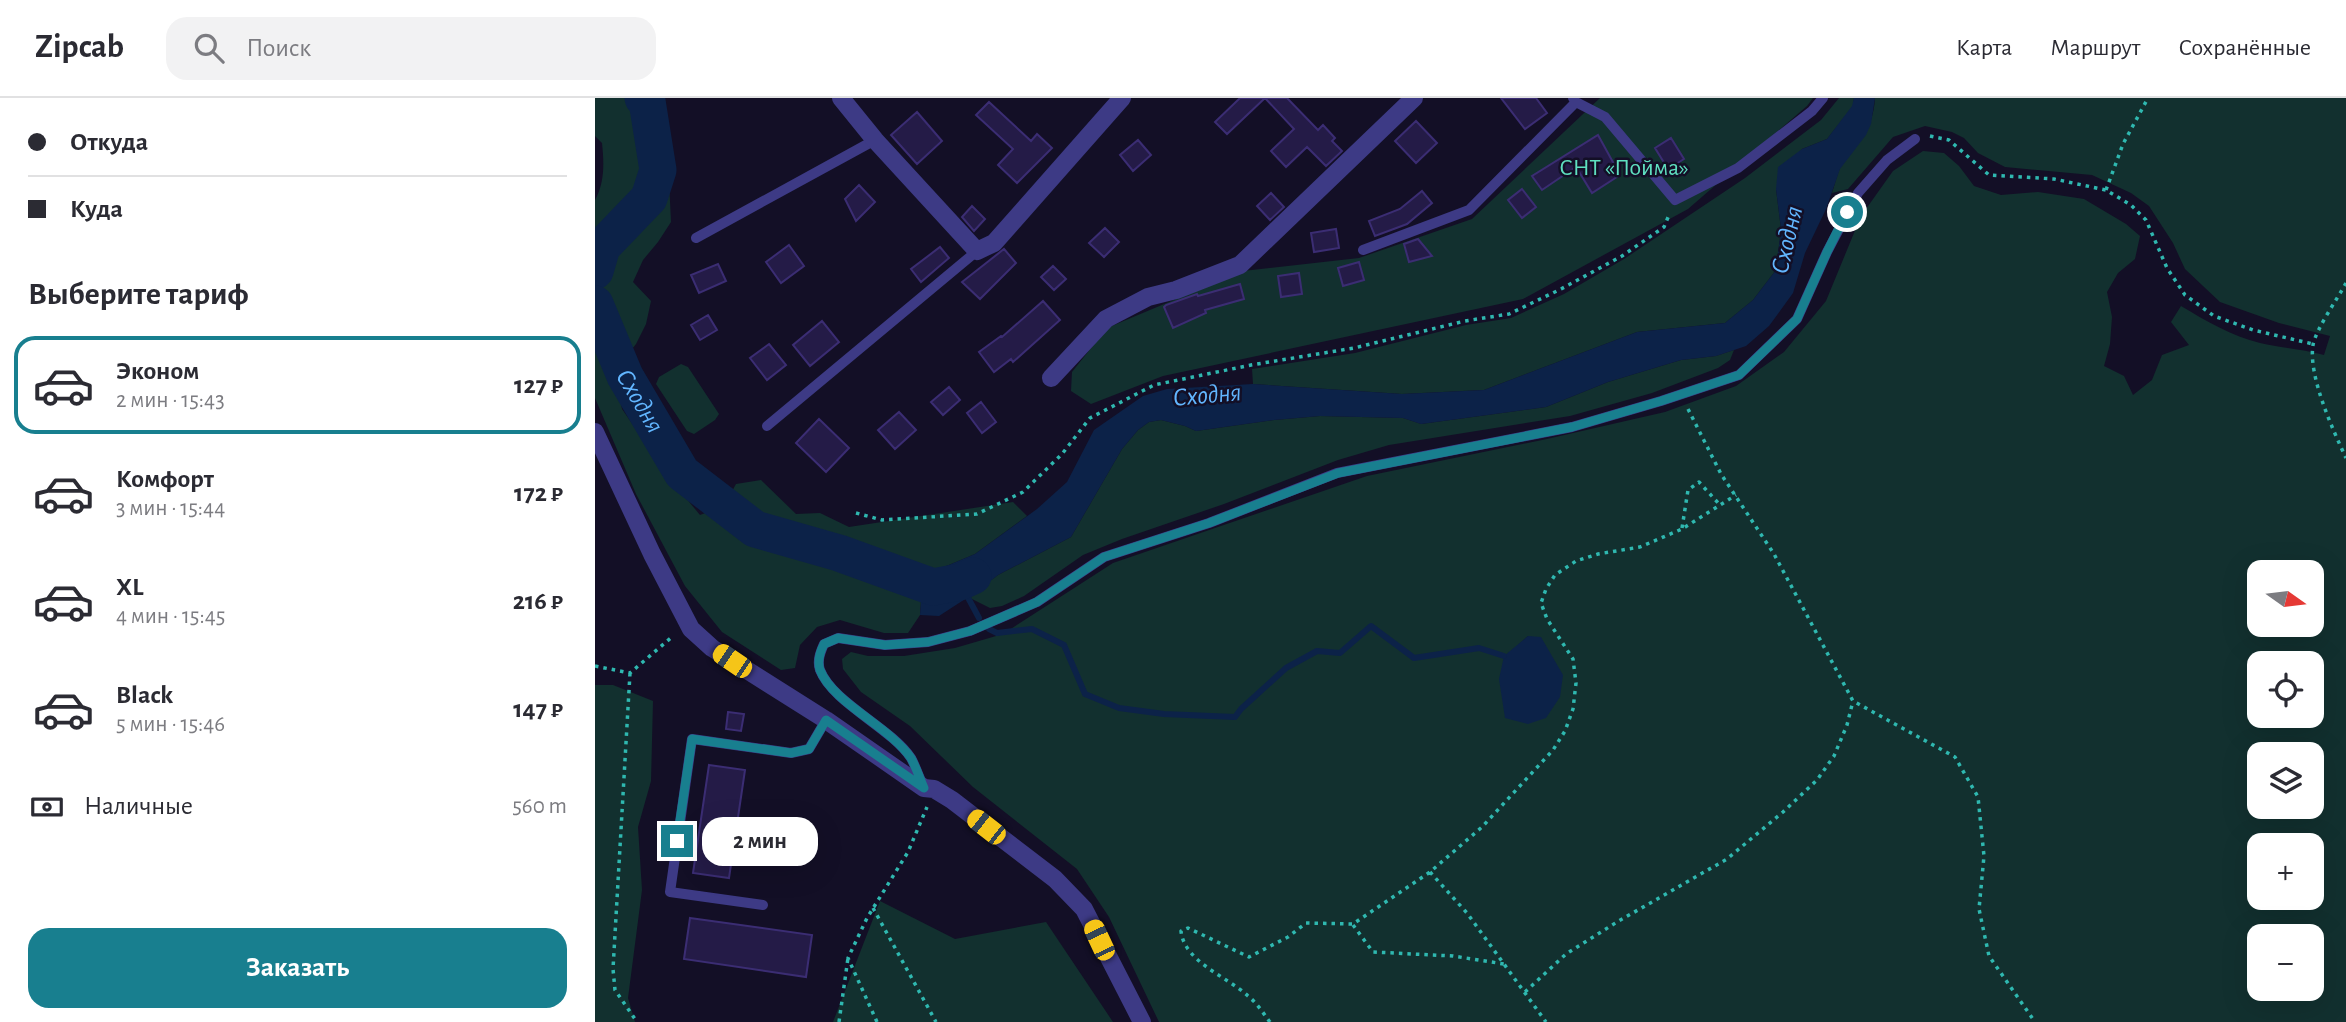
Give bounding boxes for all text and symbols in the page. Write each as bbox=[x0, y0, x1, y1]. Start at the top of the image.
search box bbox=[166, 17, 656, 80]
icon: search bbox=[190, 29, 228, 67]
text: Zipcab bbox=[35, 31, 124, 64]
text: Поиск bbox=[246, 35, 311, 61]
text: Карта bbox=[1956, 36, 2012, 60]
text: Маршрут bbox=[2050, 36, 2140, 60]
text: Сохранённые bbox=[2178, 36, 2311, 60]
text: Откуда bbox=[70, 129, 148, 155]
park label: СНТ «Пойма» bbox=[1559, 156, 1689, 180]
text: Куда bbox=[70, 196, 123, 222]
route start bbox=[1831, 196, 1863, 228]
water label: Сходня bbox=[1767, 204, 1807, 276]
text: Выберите тариф bbox=[28, 278, 249, 310]
icon: car bbox=[32, 354, 95, 417]
text: Эконом bbox=[116, 358, 199, 384]
water label: Сходня bbox=[611, 365, 668, 437]
text: 127 ₽ bbox=[514, 372, 563, 398]
water label: Сходня bbox=[1172, 379, 1242, 411]
text: 2 мин · 15:43 bbox=[116, 389, 225, 412]
icon: car bbox=[32, 462, 95, 525]
text: Комфорт bbox=[116, 466, 214, 492]
text: 172 ₽ bbox=[514, 480, 563, 506]
text: 3 мин · 15:44 bbox=[116, 497, 225, 520]
north arrow bbox=[2247, 560, 2324, 637]
map controls bbox=[2247, 560, 2324, 1001]
icon: car bbox=[32, 570, 95, 633]
text: XL bbox=[116, 574, 143, 600]
text: 216 ₽ bbox=[513, 588, 563, 614]
text: 4 мин · 15:45 bbox=[116, 605, 225, 628]
car bbox=[709, 641, 756, 681]
button: locate bbox=[2247, 651, 2324, 728]
icon: car bbox=[32, 678, 95, 741]
text: Black bbox=[116, 682, 173, 708]
text: 147 ₽ bbox=[513, 696, 563, 722]
text: 5 мин · 15:46 bbox=[116, 713, 225, 736]
button: layers bbox=[2247, 742, 2324, 819]
icon: cash bbox=[28, 788, 66, 826]
text: Наличные bbox=[84, 793, 193, 819]
text: 560 m bbox=[512, 795, 567, 818]
car bbox=[963, 806, 1010, 848]
callout: 2 мин bbox=[701, 816, 817, 866]
route end bbox=[661, 825, 693, 857]
text: 2 мин bbox=[733, 830, 787, 853]
button: + bbox=[2247, 833, 2324, 910]
car bbox=[1081, 917, 1118, 963]
button: − bbox=[2247, 924, 2324, 1001]
button: Заказать bbox=[28, 928, 567, 1008]

